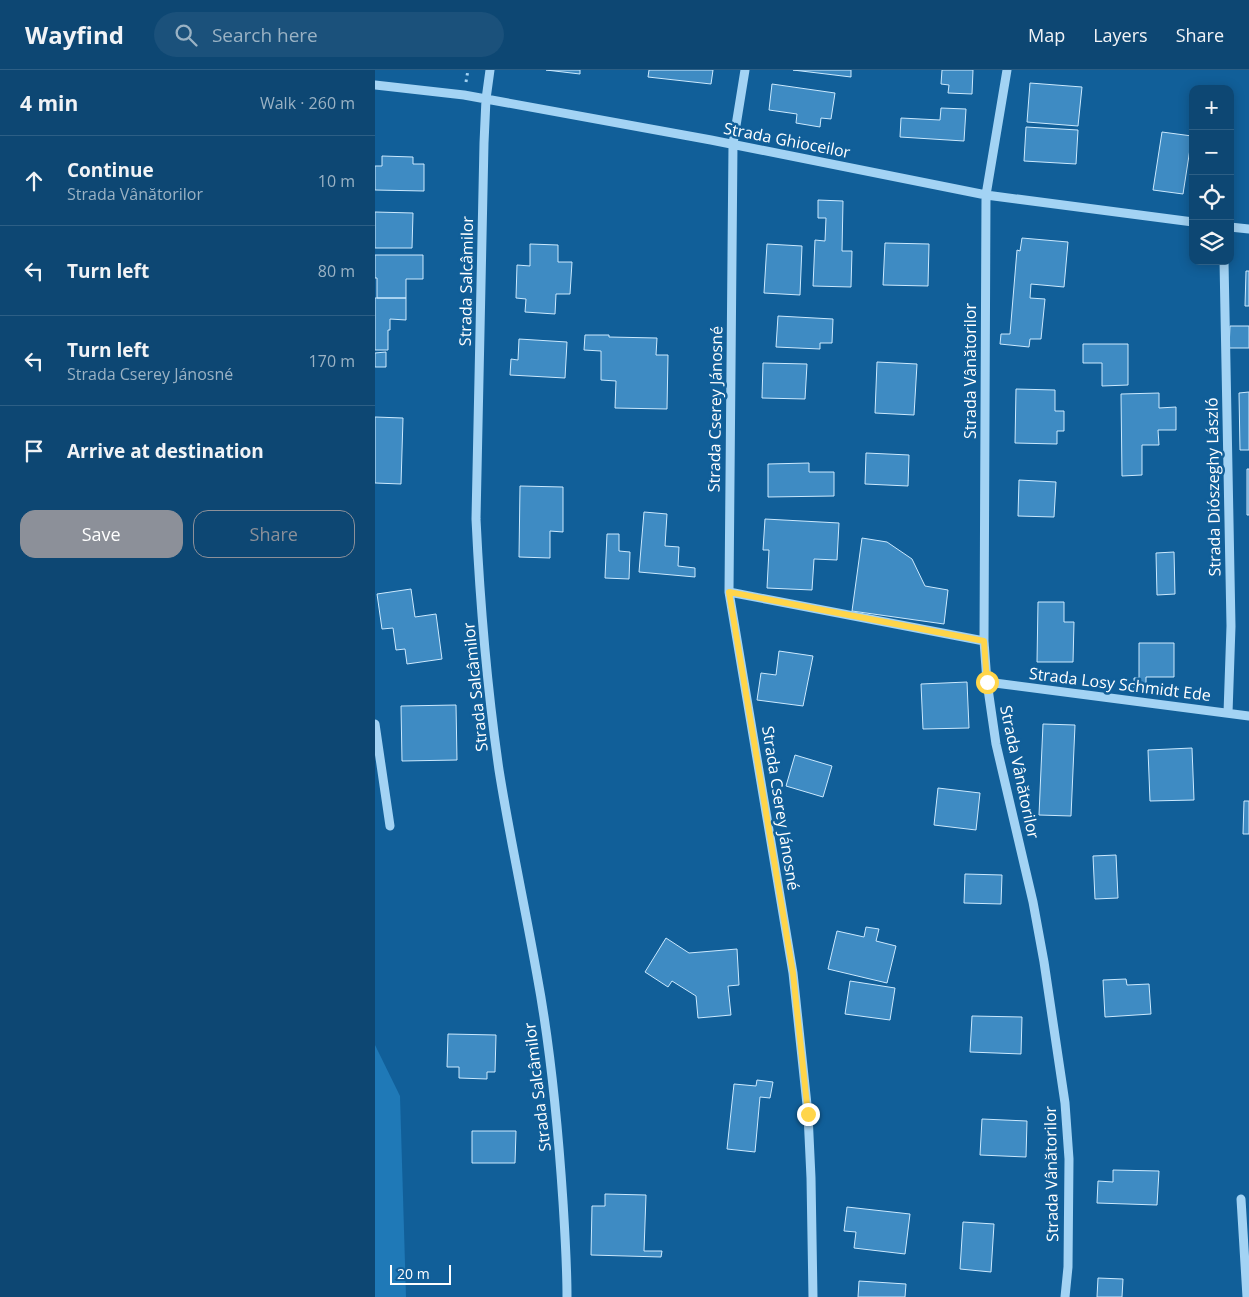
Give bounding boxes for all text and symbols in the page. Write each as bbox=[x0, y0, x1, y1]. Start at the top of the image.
search box bbox=[154, 12, 504, 57]
text: Wayfind bbox=[25, 18, 124, 51]
icon: search bbox=[172, 21, 200, 49]
text: Search here bbox=[212, 22, 318, 48]
text: Map bbox=[1028, 23, 1065, 47]
text: Layers bbox=[1093, 23, 1148, 47]
text: Share bbox=[1176, 23, 1224, 47]
map controls bbox=[1189, 85, 1234, 265]
button: + bbox=[1189, 85, 1234, 130]
text: 4 min bbox=[20, 89, 78, 117]
text: Walk · 260 m bbox=[260, 92, 355, 114]
street label: Strada Ghioceilor bbox=[722, 117, 853, 163]
button: − bbox=[1189, 130, 1234, 175]
text: Continue bbox=[67, 157, 154, 183]
icon: ahead bbox=[20, 167, 48, 195]
text: 10 m bbox=[318, 170, 355, 192]
button: locate bbox=[1189, 175, 1234, 220]
text: Strada Vânătorilor bbox=[67, 183, 203, 205]
street label: Strada Salcâmilor bbox=[454, 215, 478, 346]
button: layers bbox=[1189, 220, 1234, 265]
icon: left bbox=[20, 257, 48, 285]
text: Turn left bbox=[67, 258, 149, 284]
text: 80 m bbox=[318, 260, 355, 282]
street label: Strada Vânătorilor bbox=[959, 303, 981, 439]
street label: Strada Cserey Jánosné bbox=[703, 326, 727, 492]
text: Turn left bbox=[67, 337, 149, 363]
icon: left bbox=[20, 347, 48, 375]
text: 170 m bbox=[309, 350, 355, 372]
text: Strada Cserey Jánosné bbox=[67, 363, 233, 385]
street label: Strada Diószeghy László bbox=[1200, 397, 1226, 577]
icon: arrive bbox=[20, 437, 48, 465]
text: Arrive at destination bbox=[67, 438, 264, 464]
button: Save bbox=[20, 510, 183, 558]
button: Share bbox=[193, 510, 355, 558]
street label: Strada Salcâmilor bbox=[457, 621, 493, 753]
street label: Strada Losy Schmidt Ede bbox=[1028, 662, 1212, 706]
route start bbox=[976, 671, 999, 694]
street label: Strada Vânătorilor bbox=[995, 703, 1045, 841]
street label: Strada Cserey Jánosné bbox=[757, 724, 805, 892]
street label: Strada Salcâmilor bbox=[518, 1021, 556, 1153]
route end bbox=[797, 1103, 820, 1126]
street label: Strada Vânătorilor bbox=[1039, 1105, 1063, 1242]
scale bar bbox=[390, 1262, 451, 1285]
text: 20 m bbox=[397, 1264, 430, 1283]

